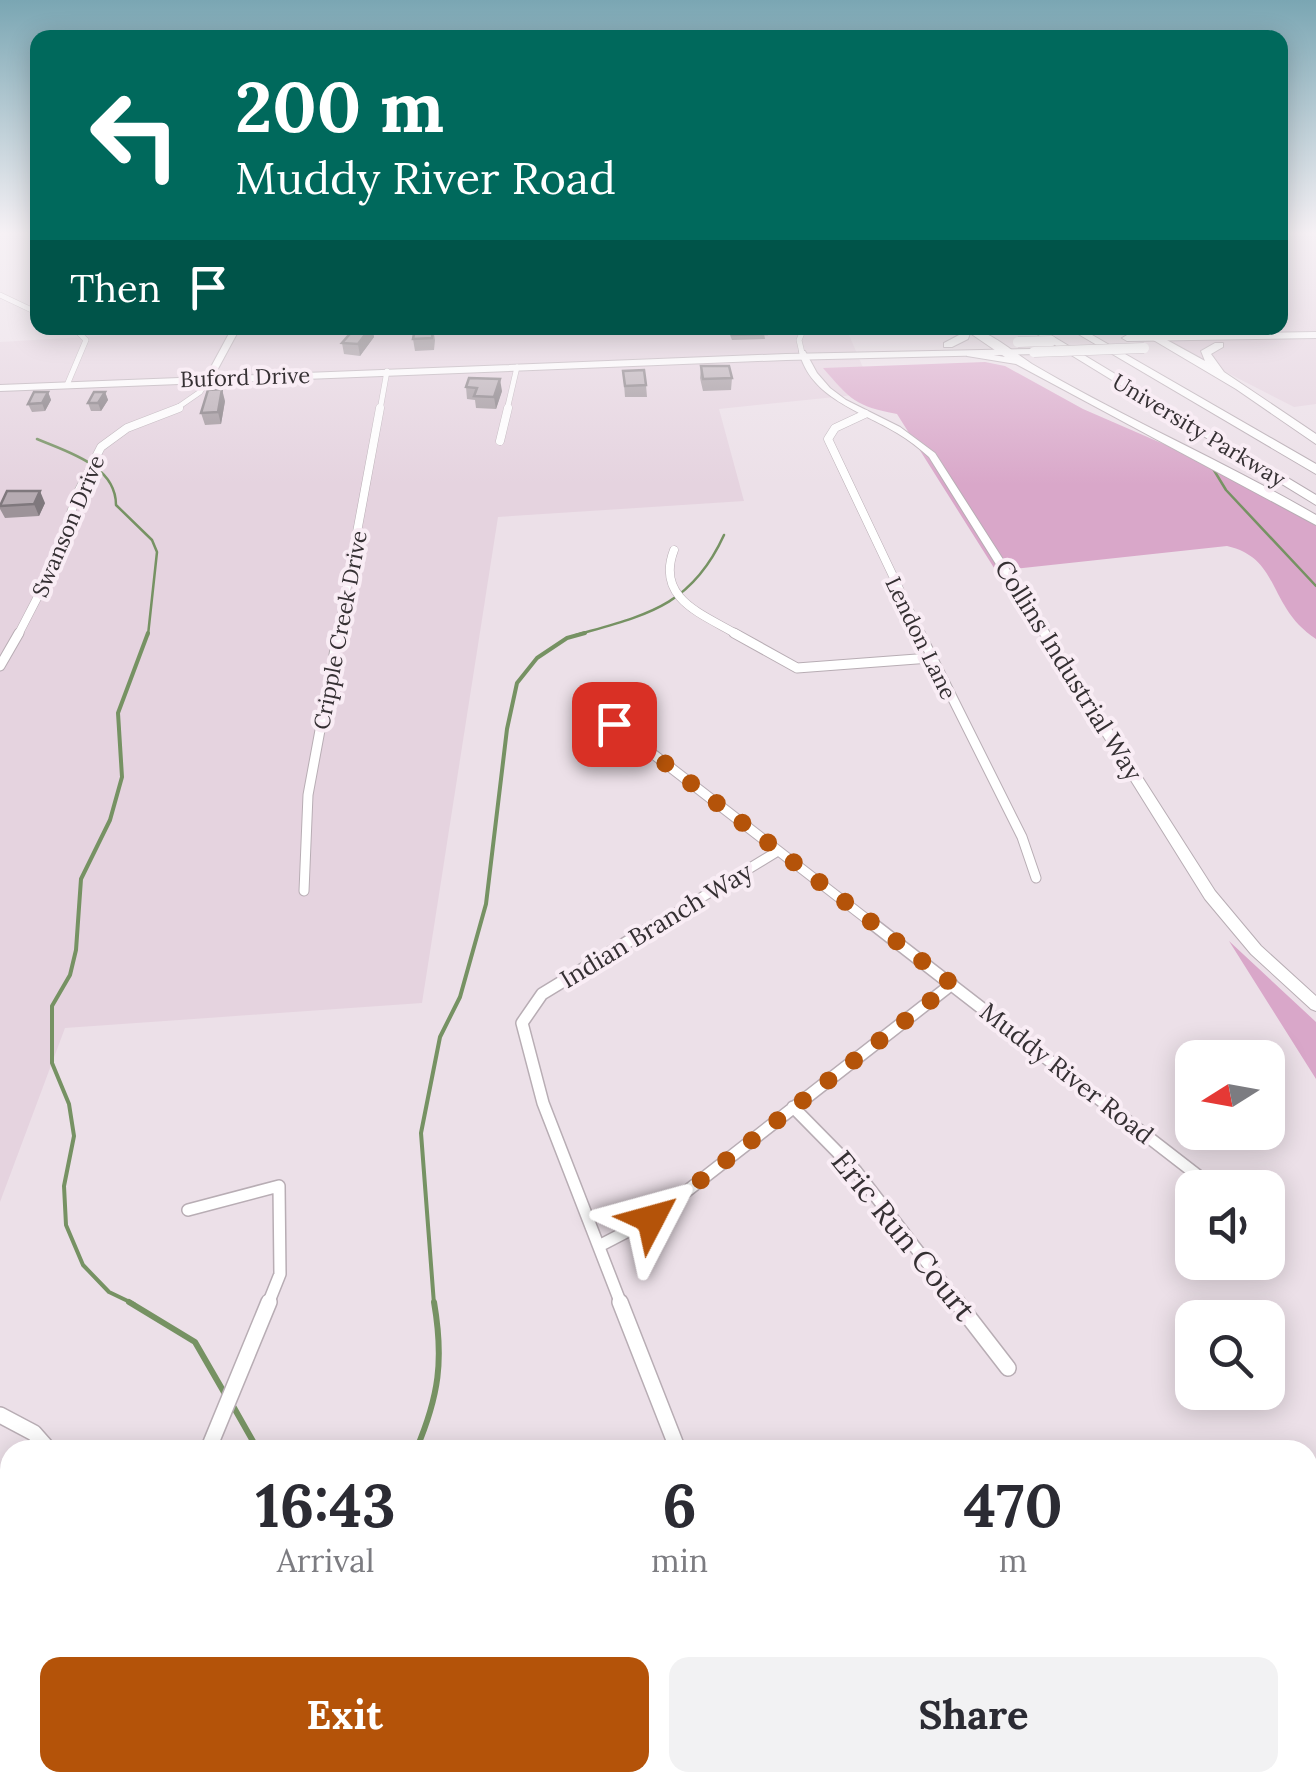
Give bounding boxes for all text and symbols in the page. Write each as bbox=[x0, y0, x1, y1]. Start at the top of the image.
text: 200 m bbox=[235, 62, 444, 151]
icon: left bbox=[70, 70, 200, 200]
text: Muddy River Road bbox=[235, 149, 616, 206]
icon: arrive bbox=[181, 260, 236, 315]
text: Then bbox=[70, 264, 161, 312]
street label: Buford Drive bbox=[179, 361, 311, 393]
street label: University Parkway bbox=[1107, 367, 1291, 493]
street label: Swanson Drive bbox=[25, 451, 111, 601]
street label: Cripple Creek Drive bbox=[307, 528, 373, 732]
street label: Collins Industrial Way bbox=[988, 554, 1150, 787]
street label: Lendon Lane bbox=[879, 572, 963, 704]
pin bbox=[572, 682, 657, 767]
icon: arrive bbox=[587, 697, 642, 752]
street label: Indian Branch Way bbox=[554, 855, 759, 995]
street label: Muddy River Road bbox=[974, 995, 1160, 1151]
north arrow bbox=[1175, 1040, 1285, 1150]
map controls bbox=[1175, 1040, 1285, 1410]
street label: Eric Run Court bbox=[824, 1143, 984, 1328]
position arrow bbox=[599, 1167, 703, 1271]
button: sound bbox=[1175, 1170, 1285, 1280]
button: search bbox=[1175, 1300, 1285, 1410]
text: 16:43 bbox=[255, 1467, 396, 1543]
text: 6 bbox=[662, 1467, 697, 1543]
text: 470 bbox=[963, 1467, 1063, 1543]
text: Arrival bbox=[277, 1540, 374, 1581]
text: min bbox=[651, 1540, 708, 1581]
text: m bbox=[999, 1540, 1027, 1581]
button: Exit bbox=[40, 1657, 649, 1772]
button: Share bbox=[669, 1657, 1278, 1772]

